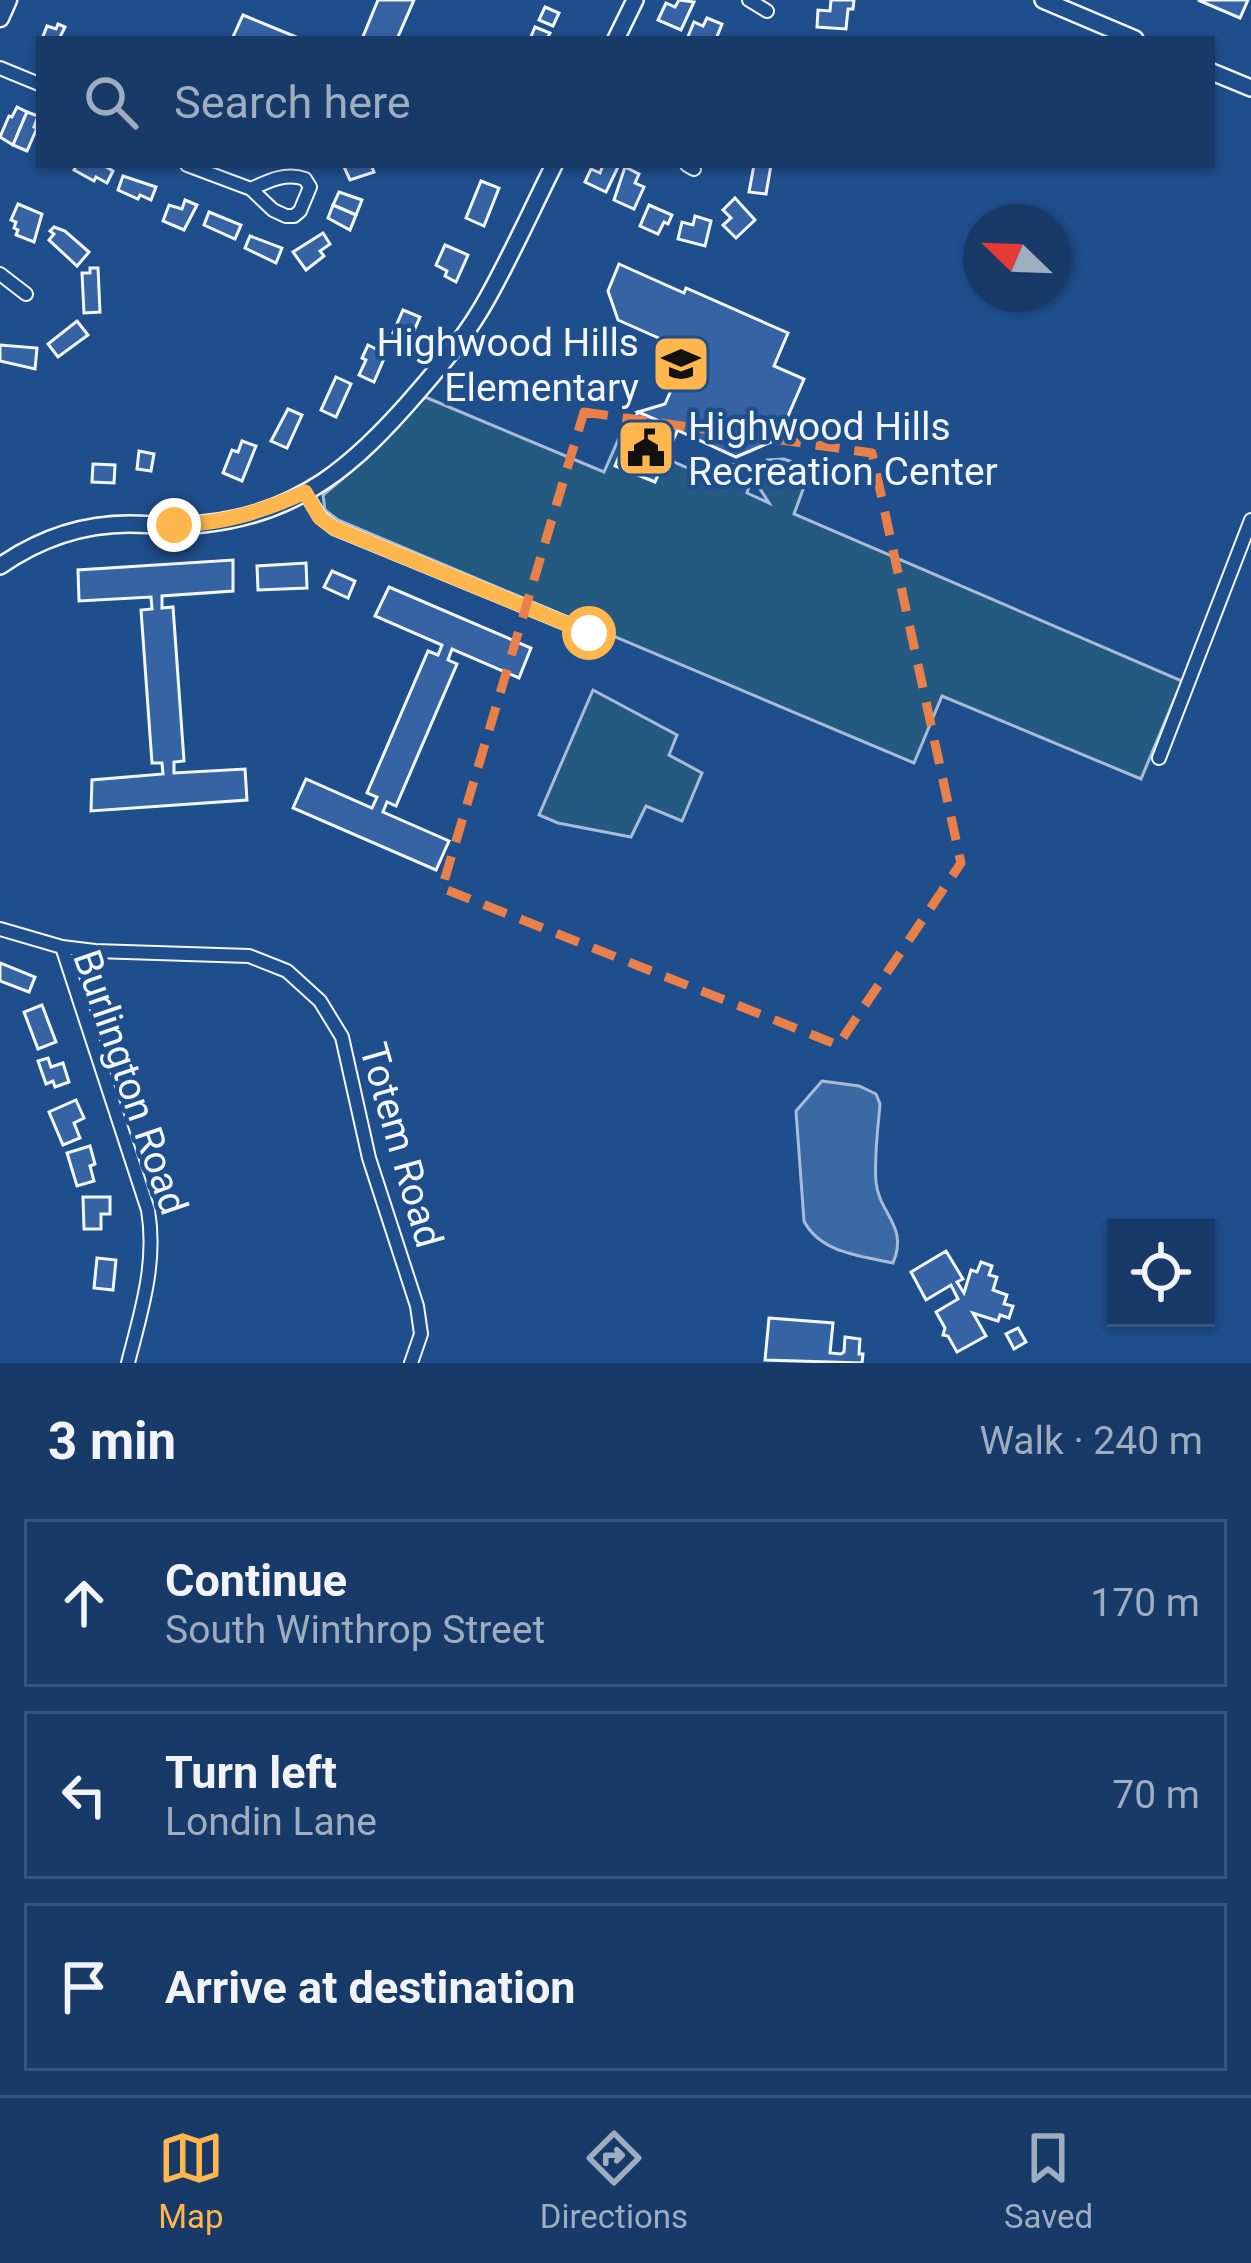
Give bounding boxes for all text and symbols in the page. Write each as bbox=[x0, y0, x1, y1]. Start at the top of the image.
search box bbox=[36, 36, 1215, 168]
icon: search bbox=[78, 69, 144, 135]
text: Search here bbox=[174, 76, 411, 129]
north arrow bbox=[963, 204, 1071, 312]
place label: Highwood Hills Elementary bbox=[376, 320, 639, 411]
school or university icon: Highwood Hills Elementary bbox=[650, 333, 712, 395]
place label: Highwood Hills Recreation Center bbox=[688, 404, 998, 495]
public building icon: Highwood Hills Recreation Center bbox=[615, 417, 677, 479]
route end bbox=[147, 498, 201, 552]
route start bbox=[562, 606, 616, 660]
street label: Burlington Road bbox=[63, 944, 197, 1221]
street label: Totem Road bbox=[350, 1038, 452, 1253]
map controls bbox=[1107, 1219, 1215, 1327]
button: locate bbox=[1107, 1219, 1215, 1327]
text: 3 min bbox=[48, 1412, 176, 1471]
text: Walk · 240 m bbox=[979, 1418, 1203, 1464]
text: Continue bbox=[165, 1554, 347, 1607]
icon: ahead bbox=[51, 1570, 117, 1636]
text: 170 m bbox=[1090, 1580, 1200, 1626]
text: South Winthrop Street bbox=[165, 1607, 545, 1653]
text: Turn left bbox=[165, 1746, 337, 1799]
icon: left bbox=[51, 1762, 117, 1828]
text: 70 m bbox=[1112, 1772, 1200, 1818]
text: Londin Lane bbox=[165, 1799, 377, 1845]
icon: arrive bbox=[51, 1954, 117, 2020]
text: Arrive at destination bbox=[165, 1961, 576, 2014]
tab: Map bbox=[158, 2125, 224, 2236]
tab: Directions bbox=[540, 2125, 688, 2236]
tab: Saved bbox=[1004, 2125, 1093, 2236]

